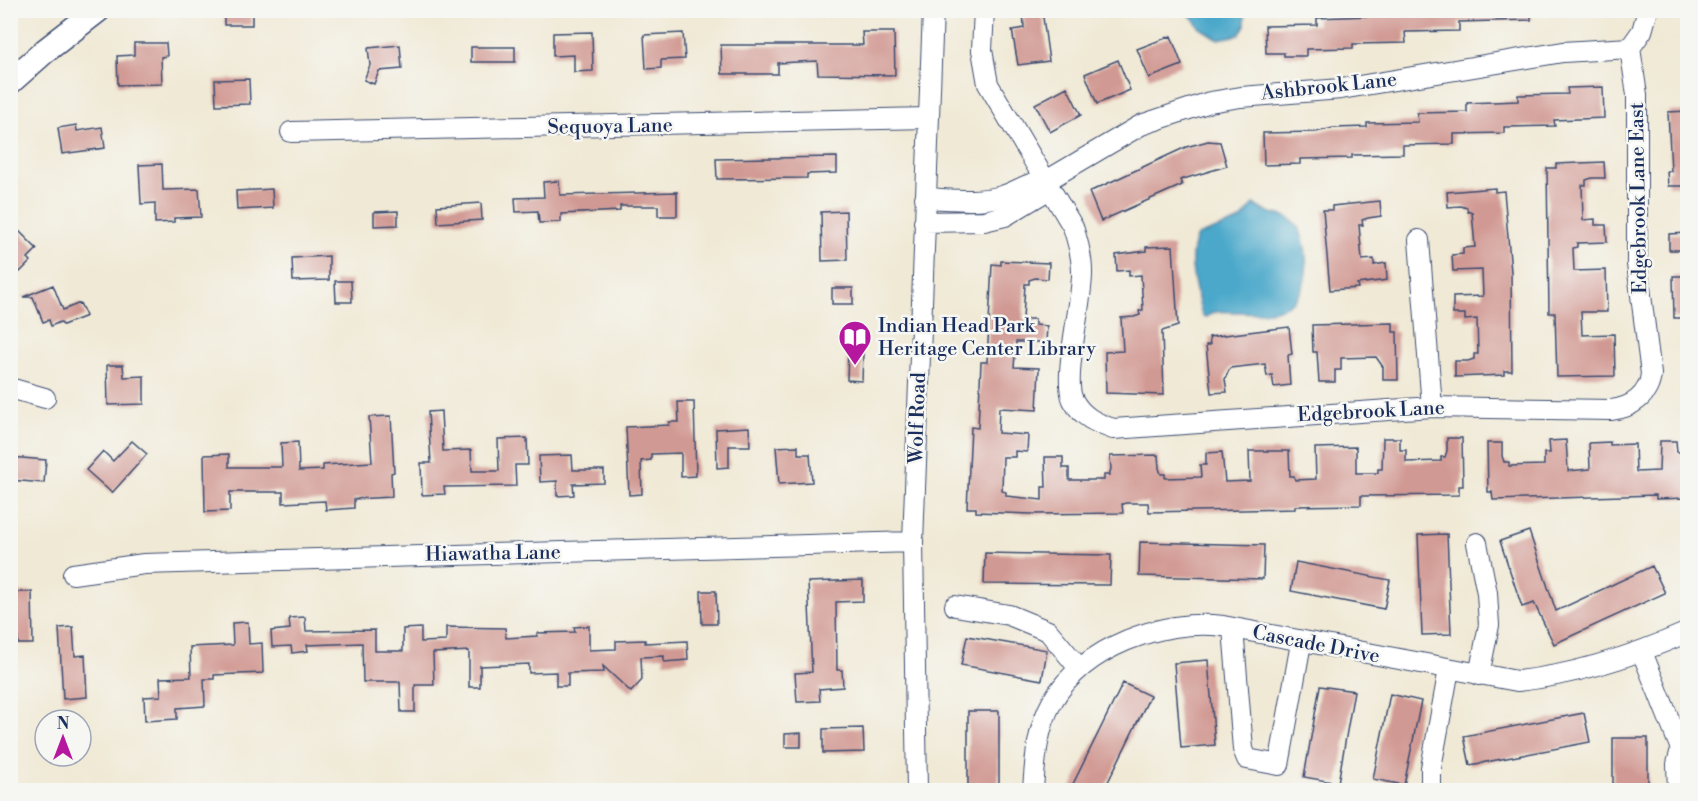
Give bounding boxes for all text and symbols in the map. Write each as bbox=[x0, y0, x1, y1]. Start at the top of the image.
street label: Ashbrook Lane bbox=[1259, 67, 1398, 107]
street label: Edgebrook Lane East bbox=[1625, 102, 1653, 294]
street label: Sequoya Lane bbox=[547, 113, 673, 141]
place label: Indian Head Park Heritage Center Library bbox=[878, 314, 1096, 362]
library icon: Indian Head Park Heritage Center Library bbox=[837, 319, 873, 366]
street label: Wolf Road bbox=[904, 371, 932, 465]
street label: Edgebrook Lane bbox=[1297, 396, 1445, 428]
street label: Hiawatha Lane bbox=[425, 540, 561, 568]
street label: Cascade Drive bbox=[1250, 620, 1382, 670]
north arrow bbox=[33, 708, 93, 768]
text: N bbox=[57, 714, 70, 734]

